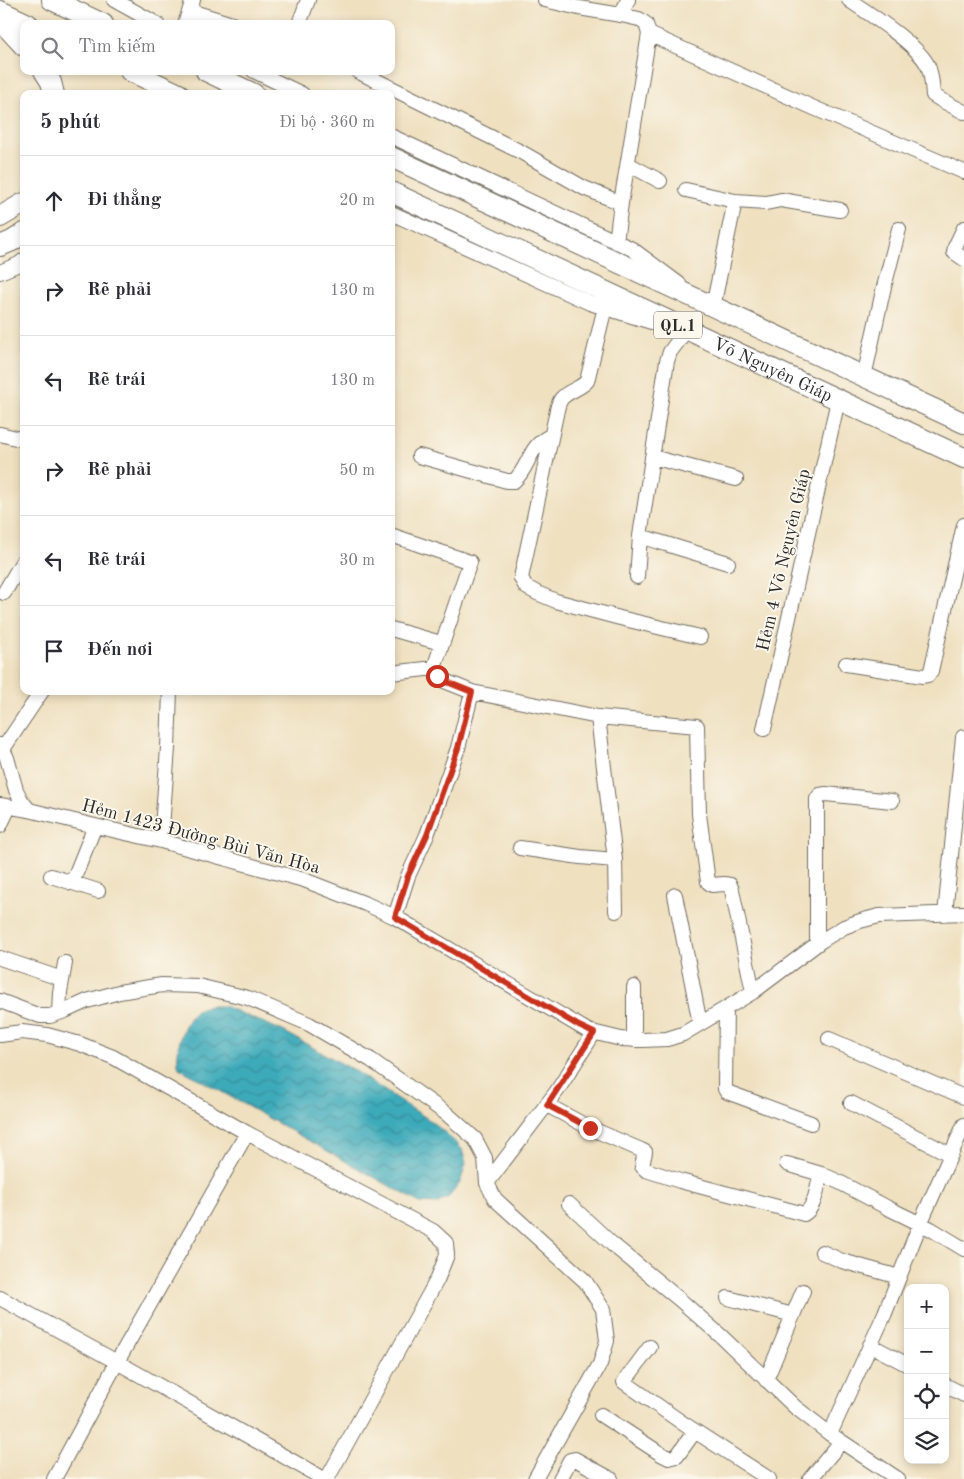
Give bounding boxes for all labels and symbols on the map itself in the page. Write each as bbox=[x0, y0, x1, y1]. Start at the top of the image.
road number: QL.1 bbox=[654, 312, 702, 338]
street label: Võ Nguyên Giáp bbox=[710, 335, 835, 406]
street label: Hẻm 4 Võ Nguyên Giáp bbox=[754, 467, 814, 653]
route start bbox=[426, 665, 449, 688]
street label: Hẻm 1423 Đường Bùi Văn Hòa bbox=[80, 796, 322, 878]
route end bbox=[579, 1117, 602, 1140]

